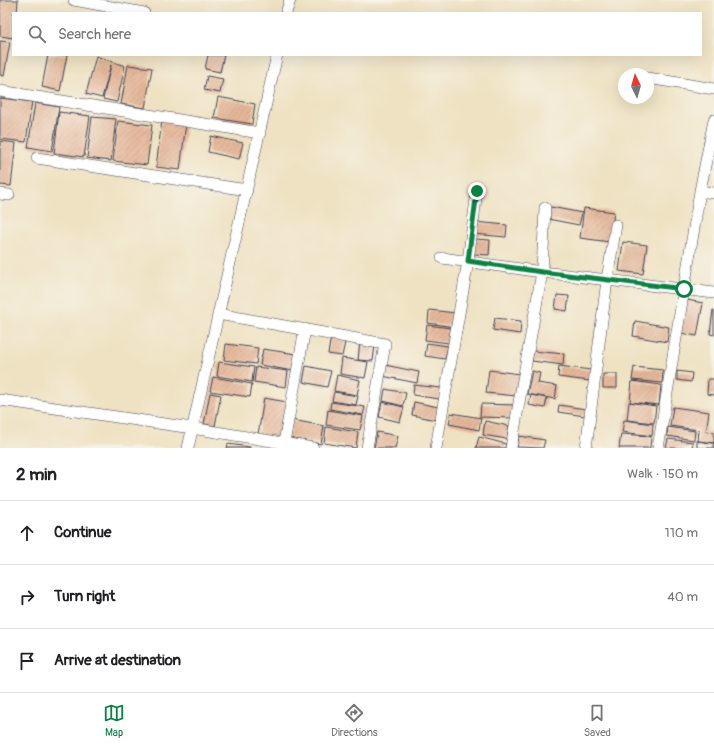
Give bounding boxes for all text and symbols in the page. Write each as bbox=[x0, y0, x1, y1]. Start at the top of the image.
search box bbox=[12, 12, 702, 56]
icon: search bbox=[26, 23, 48, 45]
text: Search here bbox=[58, 25, 131, 44]
north arrow bbox=[618, 68, 654, 104]
route end bbox=[468, 182, 486, 200]
route start bbox=[675, 280, 693, 298]
text: 2 min bbox=[16, 464, 57, 485]
text: Walk · 150 m bbox=[627, 466, 698, 482]
icon: ahead bbox=[16, 522, 38, 544]
text: Continue bbox=[54, 523, 112, 542]
text: 110 m bbox=[665, 525, 698, 541]
icon: right bbox=[16, 586, 38, 608]
text: Turn right bbox=[54, 587, 115, 606]
text: 40 m bbox=[667, 589, 698, 605]
icon: arrive bbox=[16, 650, 38, 672]
text: Arrive at destination bbox=[54, 651, 181, 670]
tab: Map bbox=[103, 702, 125, 739]
tab: Directions bbox=[331, 702, 378, 739]
tab: Saved bbox=[584, 702, 611, 739]

